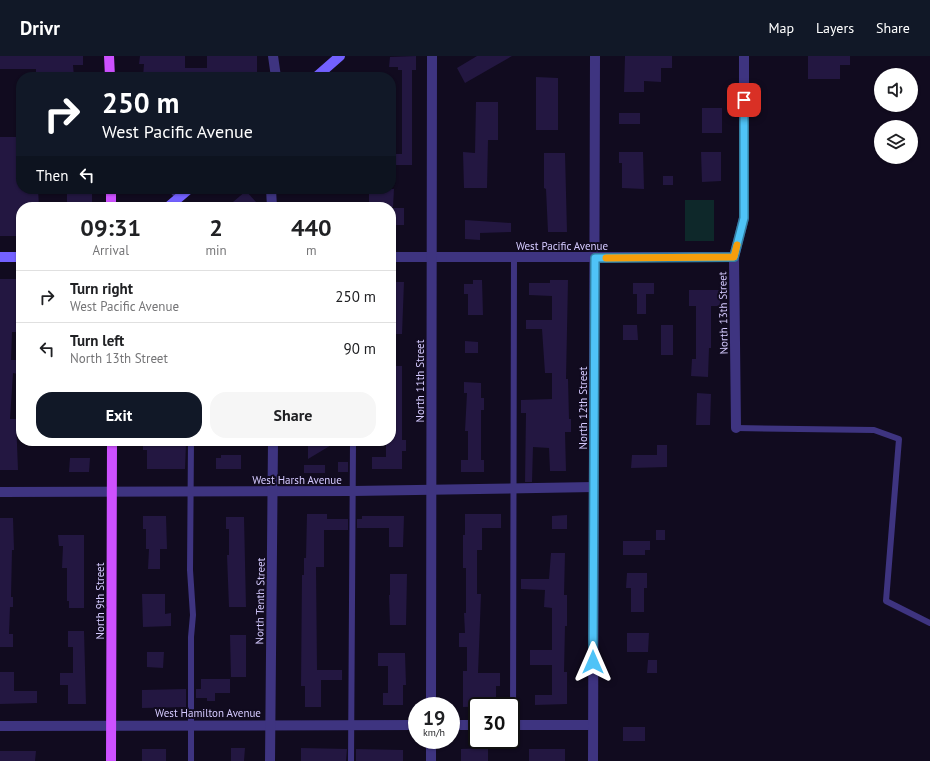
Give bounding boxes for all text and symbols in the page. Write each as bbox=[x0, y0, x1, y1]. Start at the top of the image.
text: Drivr bbox=[20, 16, 60, 40]
text: Map bbox=[768, 19, 794, 37]
text: Layers bbox=[816, 19, 854, 37]
text: Share bbox=[876, 19, 910, 37]
map controls bbox=[874, 68, 918, 164]
button: sound bbox=[874, 68, 918, 112]
pin bbox=[727, 83, 761, 117]
text: 250 m bbox=[102, 84, 179, 121]
icon: right bbox=[36, 88, 88, 140]
icon: arrive bbox=[733, 89, 755, 111]
text: West Pacific Avenue bbox=[102, 120, 253, 143]
button: layers bbox=[874, 120, 918, 164]
icon: left bbox=[76, 164, 98, 186]
text: Then bbox=[36, 166, 68, 185]
text: 09:31 bbox=[80, 212, 141, 243]
text: 2 bbox=[209, 212, 223, 243]
text: 440 bbox=[291, 212, 332, 243]
street label: West Pacific Avenue bbox=[516, 239, 609, 253]
text: Arrival bbox=[93, 242, 129, 259]
text: min bbox=[205, 242, 227, 259]
text: m bbox=[306, 242, 317, 259]
street label: North 13th Street bbox=[715, 271, 731, 355]
text: Turn right bbox=[70, 279, 133, 298]
icon: right bbox=[36, 286, 58, 308]
text: 250 m bbox=[335, 287, 376, 306]
text: West Pacific Avenue bbox=[70, 298, 179, 315]
text: Turn left bbox=[70, 331, 124, 350]
icon: left bbox=[36, 338, 58, 360]
text: 90 m bbox=[343, 339, 376, 358]
street label: North 11th Street bbox=[413, 339, 427, 422]
text: North 13th Street bbox=[70, 350, 168, 367]
street label: North 12th Street bbox=[576, 366, 590, 449]
button: Exit bbox=[36, 392, 202, 438]
button: Share bbox=[210, 392, 376, 438]
street label: West Harsh Avenue bbox=[252, 473, 342, 487]
street label: North Tenth Street bbox=[252, 557, 268, 645]
street label: North 9th Street bbox=[93, 562, 107, 639]
position arrow bbox=[572, 641, 614, 683]
speed limit sign: 30 bbox=[468, 697, 520, 749]
text: 19 bbox=[423, 705, 445, 731]
street label: West Hamilton Avenue bbox=[155, 706, 261, 720]
text: km/h bbox=[423, 726, 445, 739]

